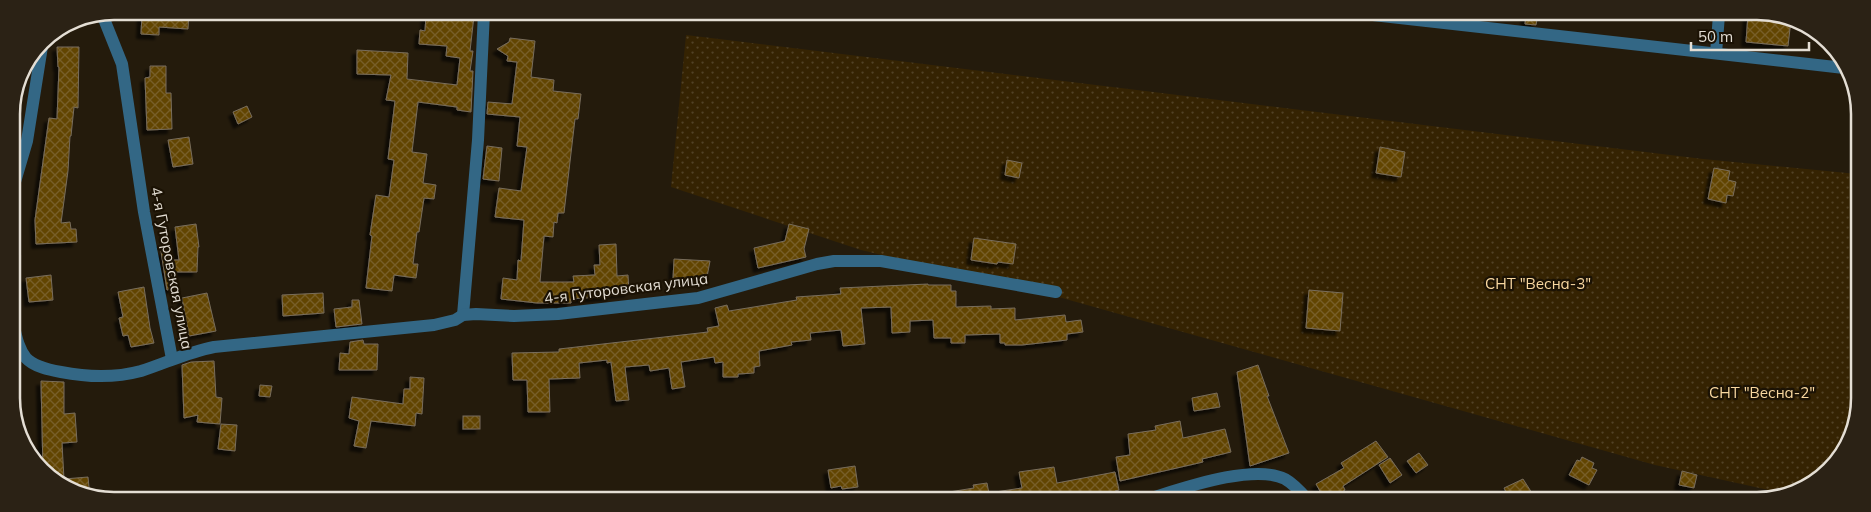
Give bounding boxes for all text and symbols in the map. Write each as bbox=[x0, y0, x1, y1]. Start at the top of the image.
scale bar bbox=[1691, 20, 1808, 52]
text: 50 m bbox=[1698, 27, 1733, 46]
street label: 4-я Гуторовская улица bbox=[147, 185, 197, 351]
street label: 4-я Гуторовская улица bbox=[543, 269, 709, 307]
park label: СНТ "Весна-3" bbox=[1485, 274, 1591, 293]
park label: СНТ "Весна-2" bbox=[1709, 383, 1815, 402]

